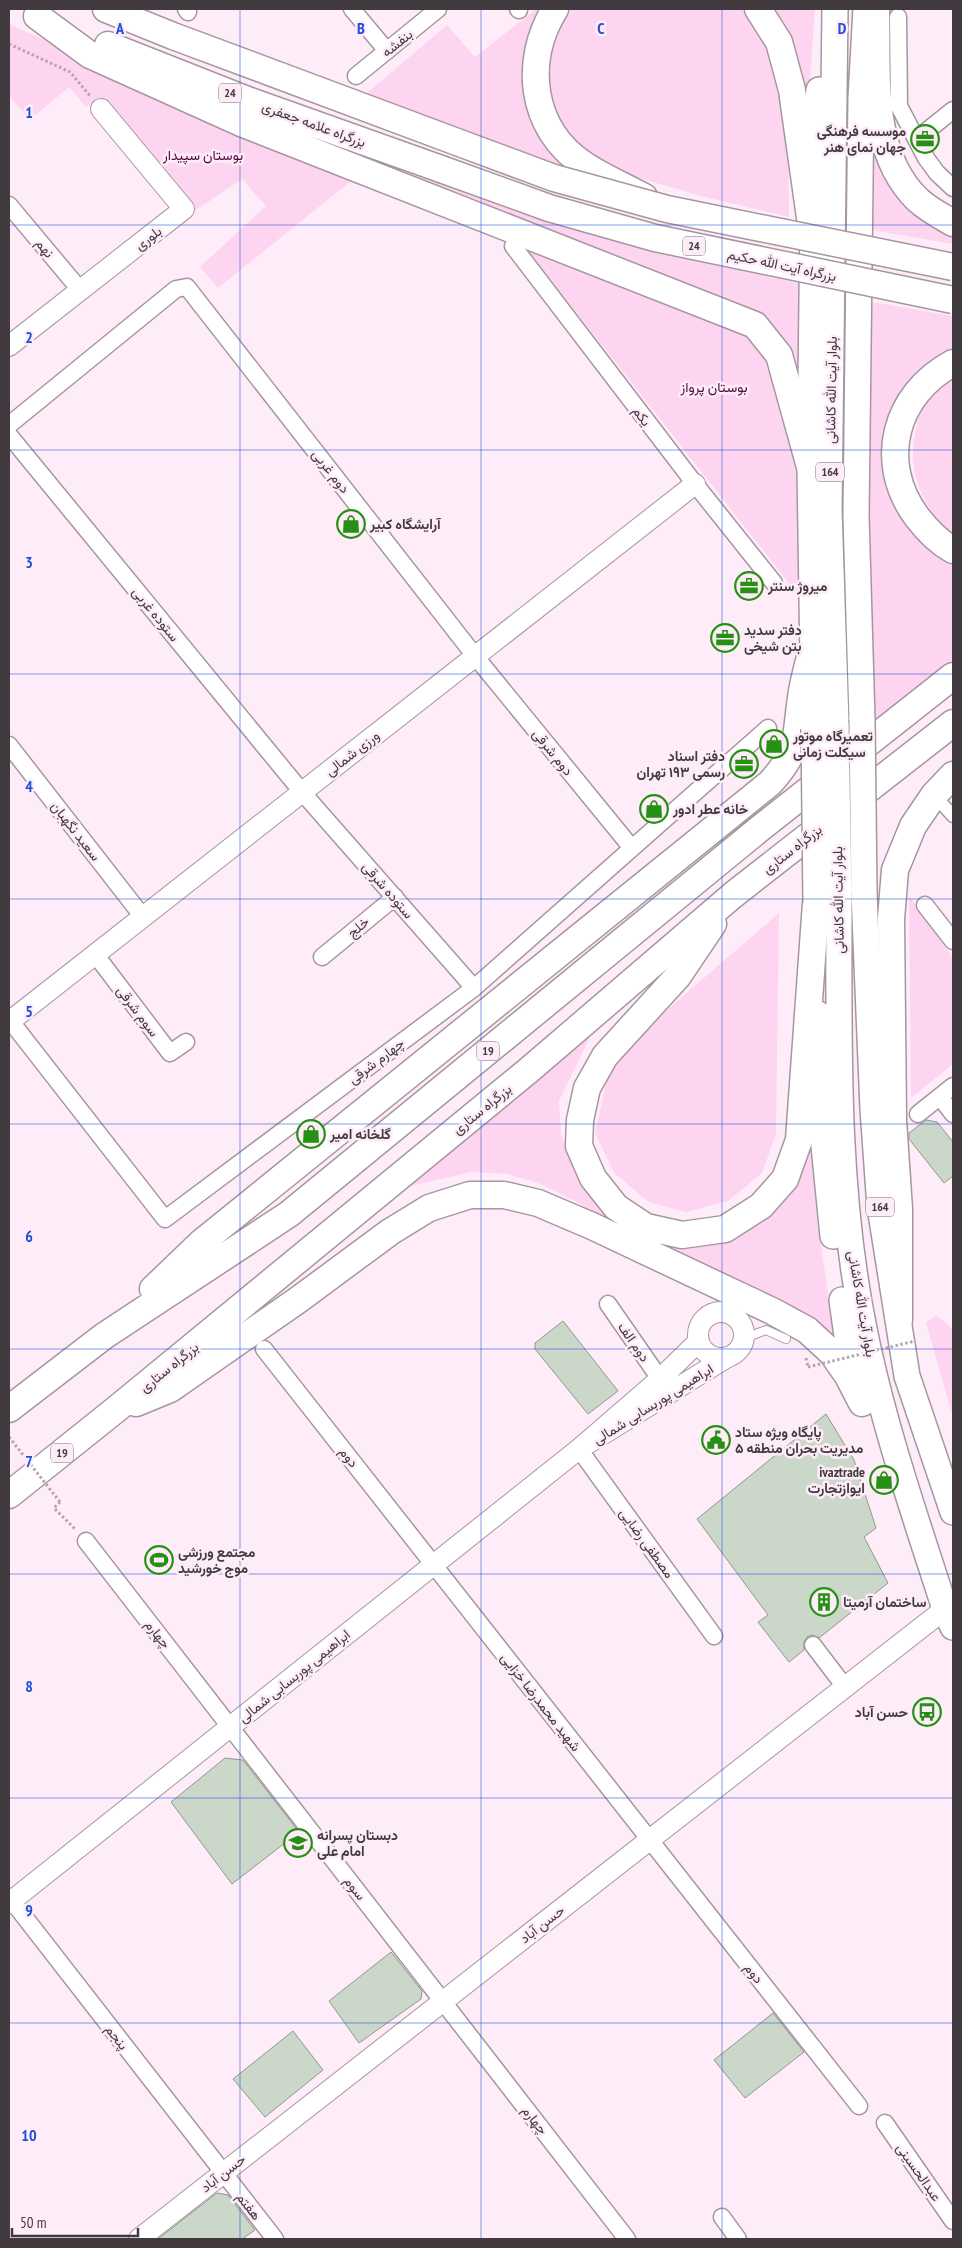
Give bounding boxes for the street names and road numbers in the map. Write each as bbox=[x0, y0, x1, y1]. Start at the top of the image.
street label: بنفشه bbox=[378, 25, 416, 61]
road number: 24 bbox=[219, 84, 241, 102]
street label: بزرگراه علامه جعفری bbox=[260, 97, 368, 151]
street label: بلوری bbox=[131, 222, 165, 254]
street label: نهم bbox=[32, 235, 58, 261]
road number: 24 bbox=[683, 237, 705, 256]
street label: بزرگراه آیت الله حکیم bbox=[726, 245, 838, 285]
street label: بلوار آیت الله کاشانی bbox=[821, 336, 841, 444]
street label: یکم bbox=[629, 402, 655, 430]
street label: دوم غربی bbox=[308, 445, 354, 497]
road number: 164 bbox=[816, 462, 844, 482]
street label: ستوده غربی bbox=[128, 583, 184, 645]
street label: دوم شرقی bbox=[529, 725, 578, 779]
street label: ورزی شمالی bbox=[321, 726, 383, 780]
street label: سعید نگهبان bbox=[47, 798, 105, 864]
street label: بزرگراه ستاری bbox=[759, 820, 825, 878]
street label: بلوار آیت الله کاشانی bbox=[828, 846, 848, 954]
street label: ستوده شرقی bbox=[358, 858, 418, 922]
street label: خلج bbox=[343, 913, 374, 943]
street label: سوم شرقی bbox=[113, 982, 163, 1040]
street label: چهارم شرقی bbox=[344, 1034, 408, 1089]
road number: 19 bbox=[477, 1042, 499, 1060]
street label: بزرگراه ستاری bbox=[449, 1080, 515, 1138]
road number: 164 bbox=[866, 1198, 894, 1216]
street label: بلوار آیت الله کاشانی bbox=[844, 1249, 880, 1359]
street label: دوم الف bbox=[614, 1319, 654, 1366]
street label: بزرگراه ستاری bbox=[136, 1338, 202, 1396]
street label: ابراهیمی پوربسابی شمالی bbox=[589, 1360, 717, 1449]
street label: دوم bbox=[335, 1443, 363, 1471]
road number: 19 bbox=[51, 1444, 73, 1462]
street label: مصطفی رضایی bbox=[616, 1504, 678, 1582]
street label: چهارم bbox=[140, 1616, 175, 1653]
street label: ابراهیمی پوربسابی شمالی bbox=[234, 1625, 354, 1727]
street label: شهید محمدرضا خزایی bbox=[497, 1649, 585, 1755]
street label: سوم bbox=[340, 1872, 370, 1904]
street label: حسن آباد bbox=[516, 1901, 568, 1947]
street label: دوم bbox=[740, 1959, 768, 1987]
street label: پنجم bbox=[101, 2021, 133, 2054]
street label: چهارم bbox=[517, 2102, 552, 2139]
street label: عبدالحسینی bbox=[892, 2139, 946, 2205]
street label: حسن آباد bbox=[197, 2150, 249, 2196]
street label: هفتم bbox=[232, 2188, 266, 2224]

